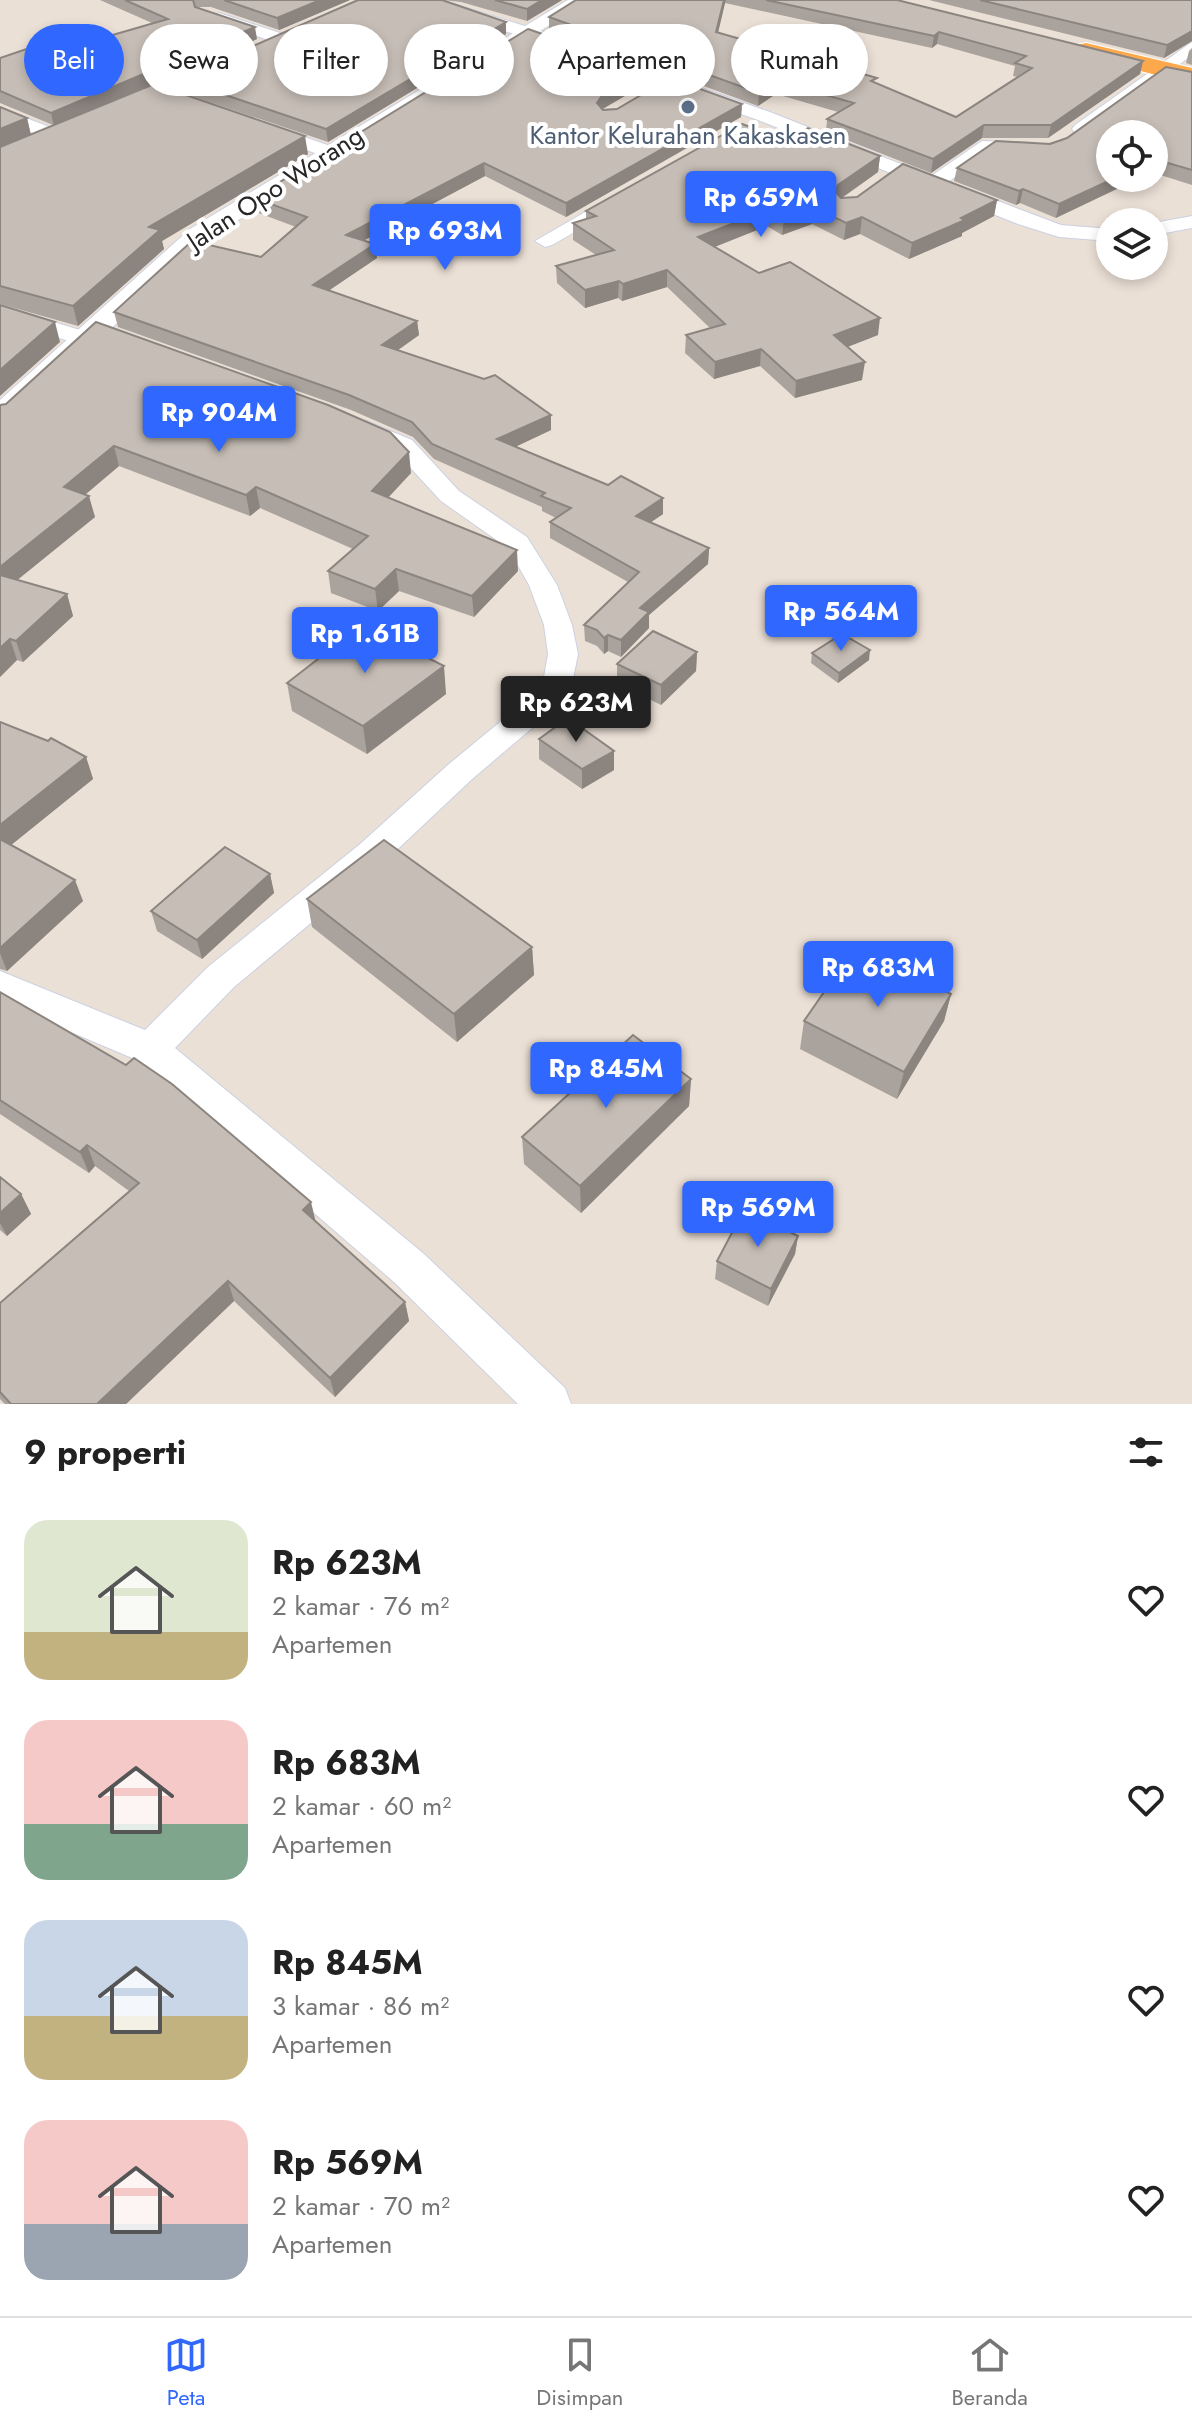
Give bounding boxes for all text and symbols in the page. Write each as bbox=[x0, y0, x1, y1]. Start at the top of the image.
chip: Beli bbox=[24, 24, 124, 96]
chip: Sewa bbox=[140, 24, 258, 96]
chip: Filter bbox=[274, 24, 388, 96]
chip: Baru bbox=[404, 24, 514, 96]
chip: Apartemen bbox=[530, 24, 715, 96]
chip: Rumah bbox=[731, 24, 868, 96]
marker: Kantor Kelurahan Kakaskasen bbox=[679, 98, 697, 116]
place label: Kantor Kelurahan Kakaskasen bbox=[529, 116, 847, 154]
street label: Jalan Opo Worang bbox=[177, 117, 371, 261]
map controls bbox=[1096, 120, 1168, 280]
button: locate bbox=[1096, 120, 1168, 192]
pin: Rp 659M bbox=[687, 171, 835, 239]
text: Rp 659M bbox=[703, 178, 819, 216]
pin: Rp 693M bbox=[371, 204, 519, 272]
button: layers bbox=[1096, 208, 1168, 280]
text: Rp 693M bbox=[388, 211, 502, 249]
pin: Rp 904M bbox=[145, 386, 293, 454]
text: Rp 904M bbox=[161, 393, 277, 431]
pin: Rp 564M bbox=[767, 585, 915, 653]
text: Rp 564M bbox=[783, 592, 899, 630]
pin: Rp 1.61B bbox=[282, 607, 448, 675]
text: Rp 1.61B bbox=[310, 614, 420, 652]
pin: Rp 623M bbox=[502, 676, 650, 744]
text: Rp 623M bbox=[519, 683, 633, 721]
pin: Rp 683M bbox=[804, 941, 952, 1009]
text: Rp 683M bbox=[821, 948, 935, 986]
pin: Rp 845M bbox=[532, 1042, 680, 1110]
text: Rp 845M bbox=[548, 1049, 664, 1087]
pin: Rp 569M bbox=[684, 1181, 832, 1249]
text: Rp 569M bbox=[700, 1188, 816, 1226]
text: 9 properti bbox=[24, 1428, 186, 1477]
icon: filters bbox=[1124, 1430, 1168, 1474]
text: Rp 623M bbox=[272, 1538, 422, 1587]
icon: home bbox=[88, 1552, 184, 1648]
icon: heart bbox=[1124, 1578, 1168, 1622]
text: 2 kamar · 76 m² bbox=[272, 1587, 449, 1625]
text: Apartemen bbox=[272, 1625, 392, 1663]
text: Rp 683M bbox=[272, 1738, 421, 1787]
icon: home bbox=[88, 1752, 184, 1848]
icon: heart bbox=[1124, 1778, 1168, 1822]
text: 2 kamar · 60 m² bbox=[272, 1787, 451, 1825]
text: Apartemen bbox=[272, 1825, 392, 1863]
text: Rp 845M bbox=[272, 1938, 422, 1987]
icon: home bbox=[88, 1952, 184, 2048]
icon: heart bbox=[1124, 1978, 1168, 2022]
text: 3 kamar · 86 m² bbox=[272, 1987, 449, 2025]
text: Apartemen bbox=[272, 2025, 392, 2063]
text: Rp 569M bbox=[272, 2138, 423, 2187]
icon: home bbox=[88, 2152, 184, 2248]
icon: heart bbox=[1124, 2178, 1168, 2222]
text: 2 kamar · 70 m² bbox=[272, 2187, 450, 2225]
text: Apartemen bbox=[272, 2225, 392, 2263]
tab: Peta bbox=[164, 2333, 208, 2413]
tab: Disimpan bbox=[536, 2333, 623, 2413]
tab: Beranda bbox=[952, 2333, 1028, 2413]

